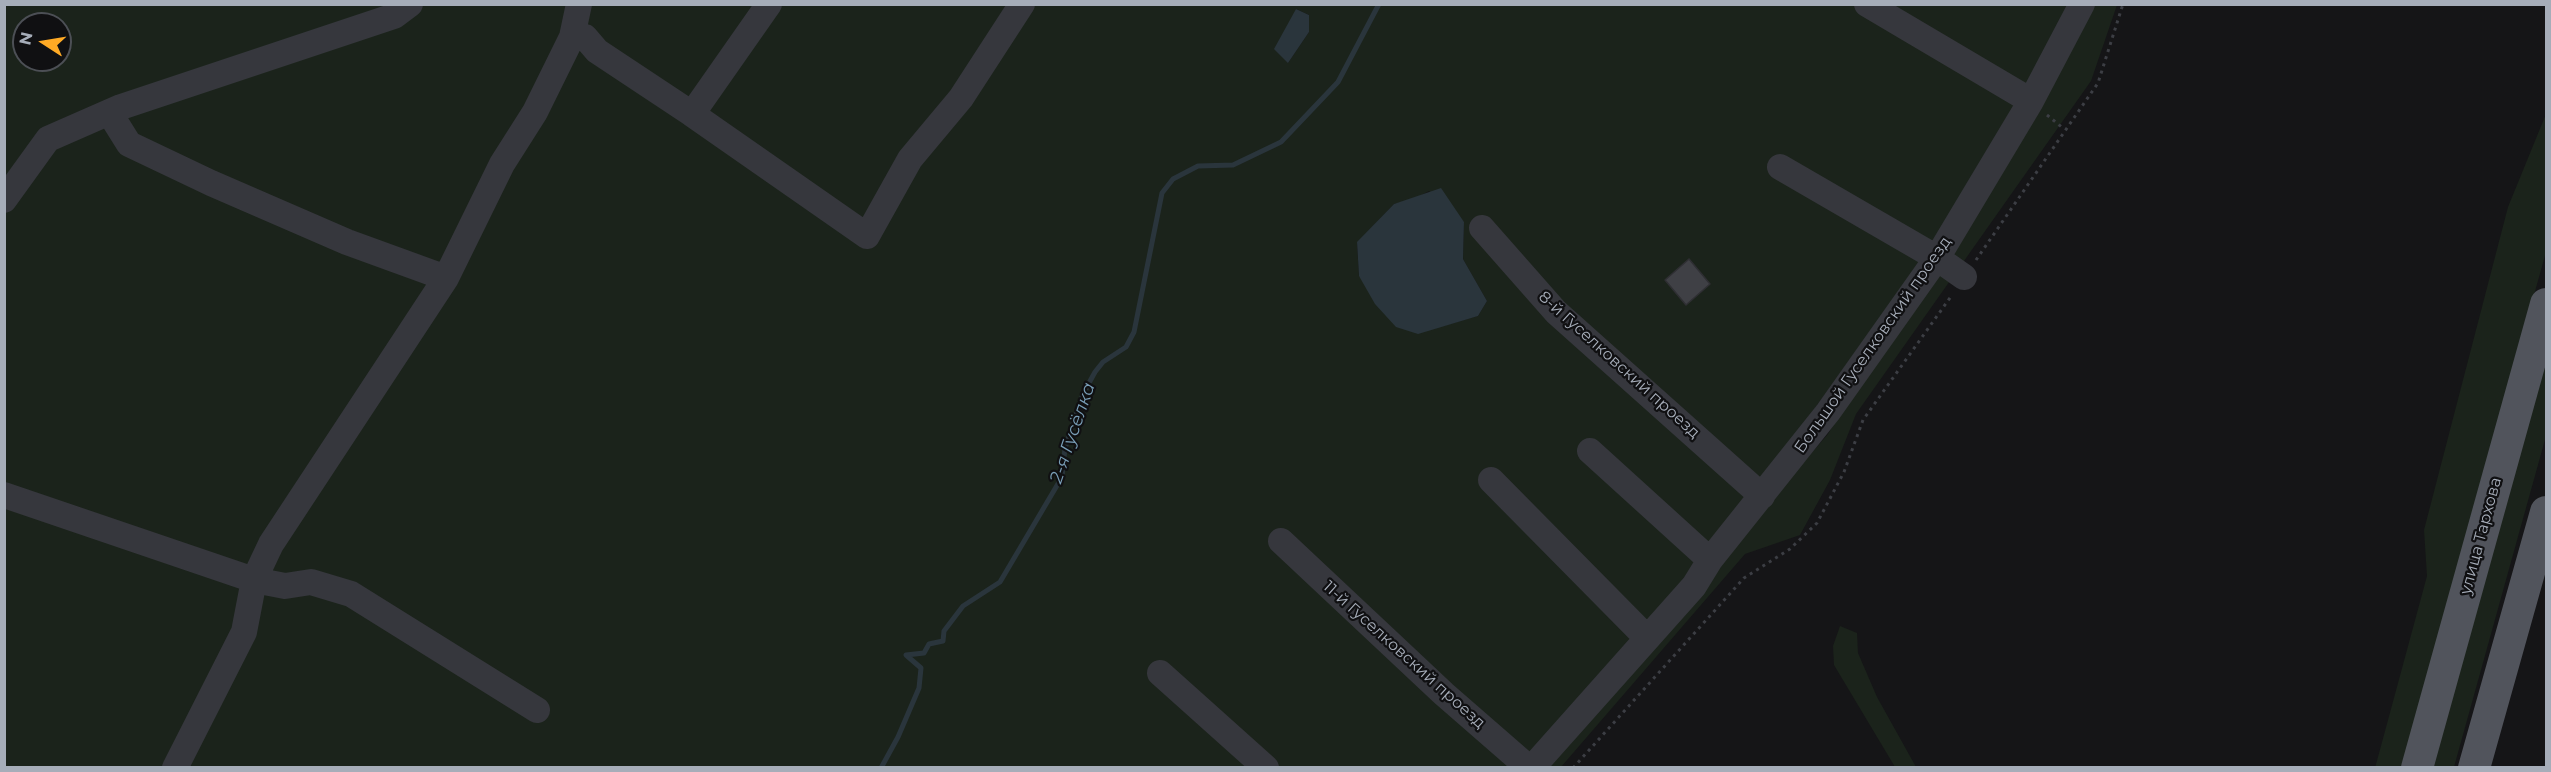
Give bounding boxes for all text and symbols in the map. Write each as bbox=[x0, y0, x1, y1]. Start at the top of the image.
north arrow bbox=[12, 12, 72, 72]
text: N bbox=[15, 30, 36, 47]
street label: Большой Гуселковский проезд bbox=[1791, 233, 1955, 457]
street label: 8-й Гуселковский проезд bbox=[1534, 287, 1704, 443]
water label: 2-я Гусёлка bbox=[1046, 380, 1100, 486]
street label: улица Тархова bbox=[2456, 475, 2506, 597]
street label: 11-й Гуселковский проезд bbox=[1319, 577, 1489, 733]

